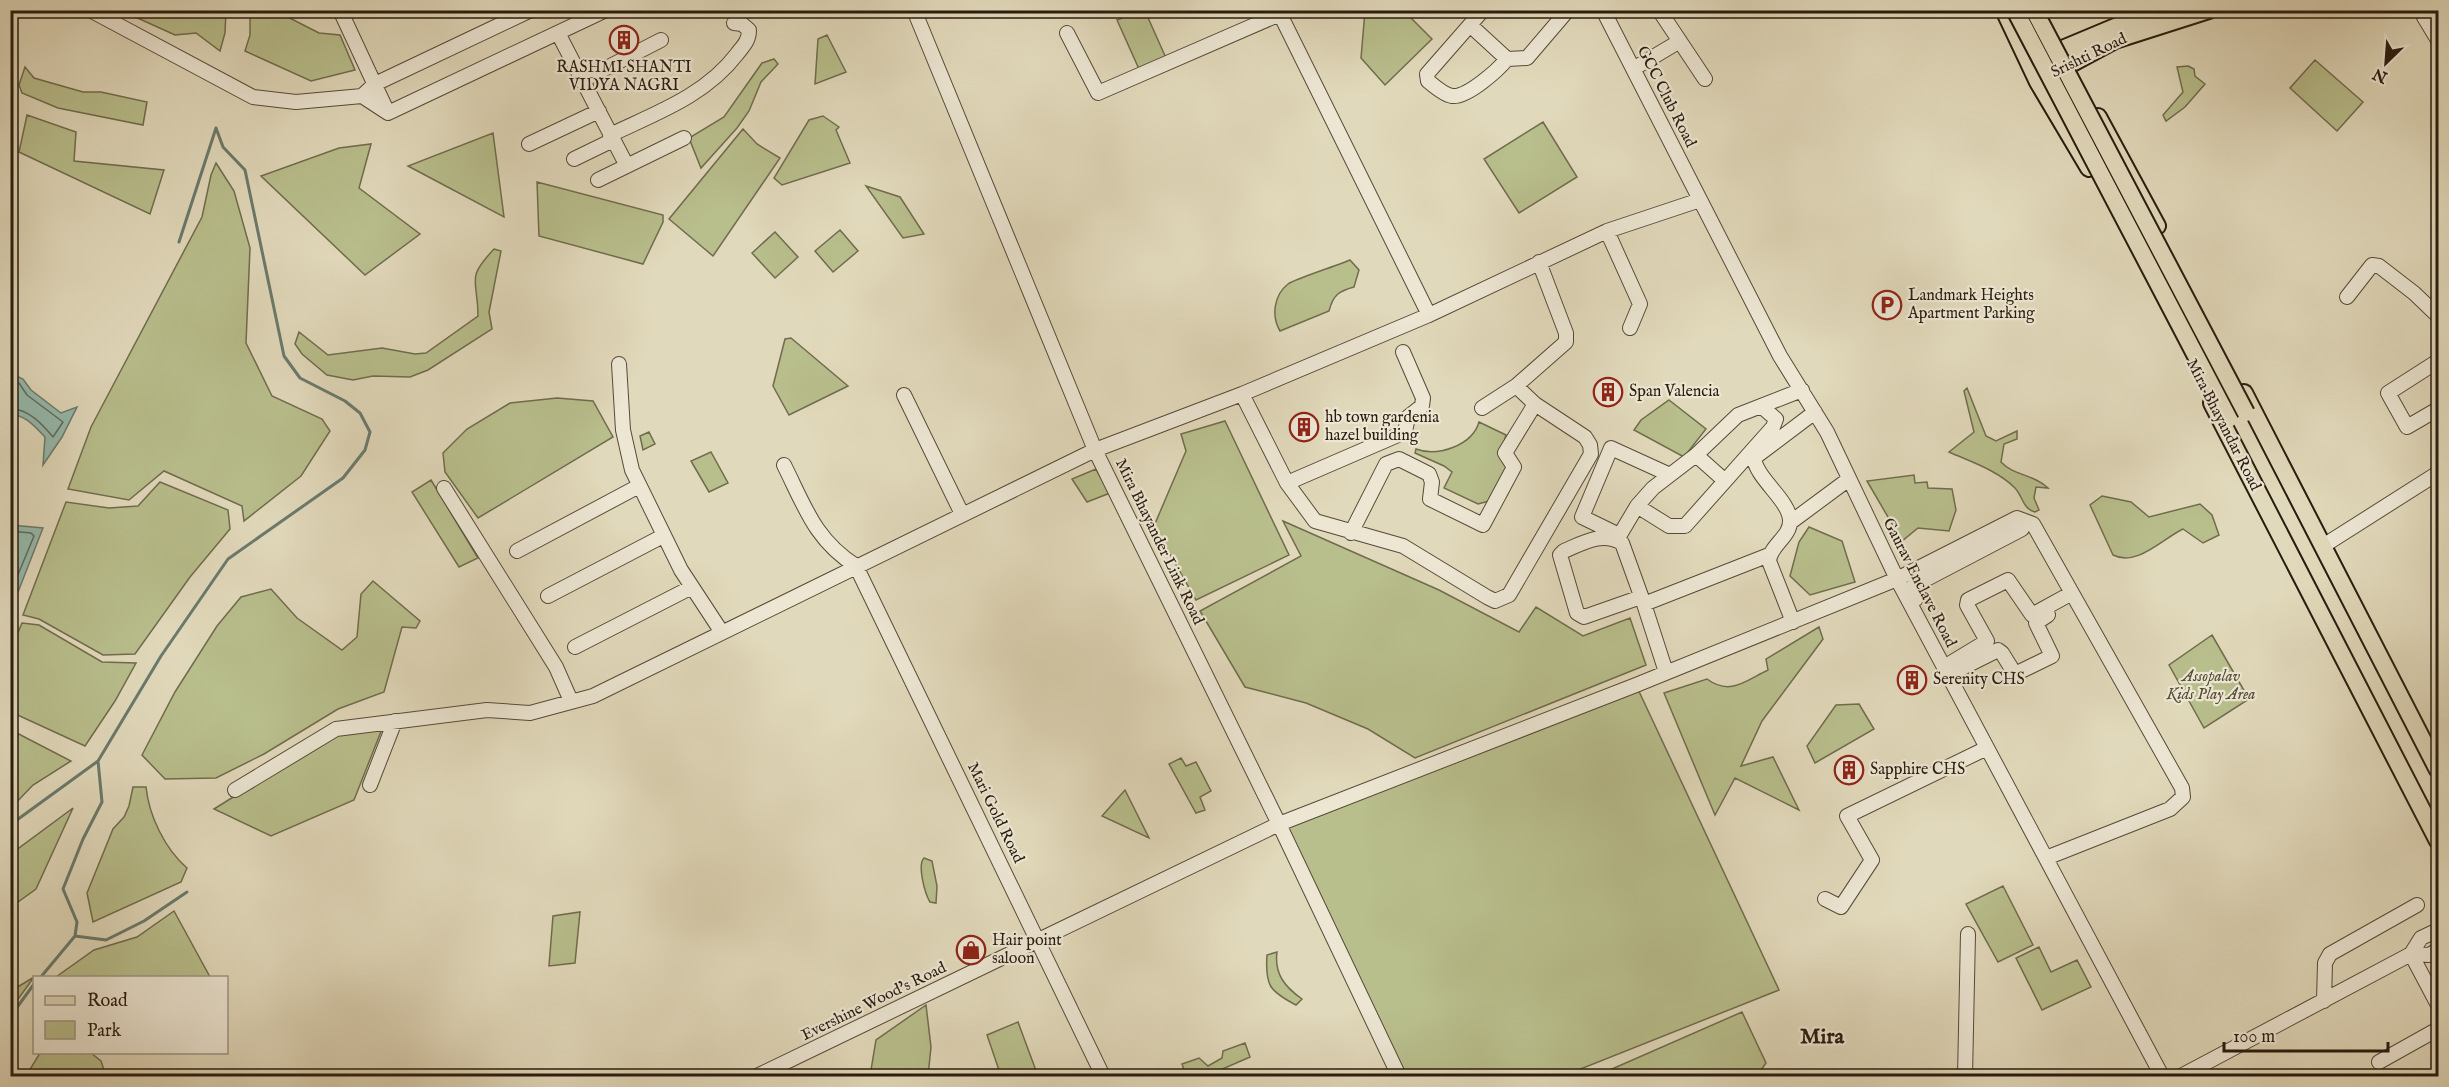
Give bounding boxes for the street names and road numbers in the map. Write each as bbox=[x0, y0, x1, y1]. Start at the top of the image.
street label: Srishti Road bbox=[2048, 29, 2131, 83]
street label: GCC Club Road bbox=[1632, 43, 1700, 152]
street label: Mira Bhayandar Road bbox=[2181, 356, 2265, 495]
street label: Mira Bhayander Link Road bbox=[1110, 456, 1208, 629]
street label: Gaurav Enclave Road bbox=[1878, 515, 1961, 652]
street label: Mari Gold Road bbox=[962, 759, 1028, 867]
street label: Evershine Wood's Road bbox=[798, 958, 950, 1046]

